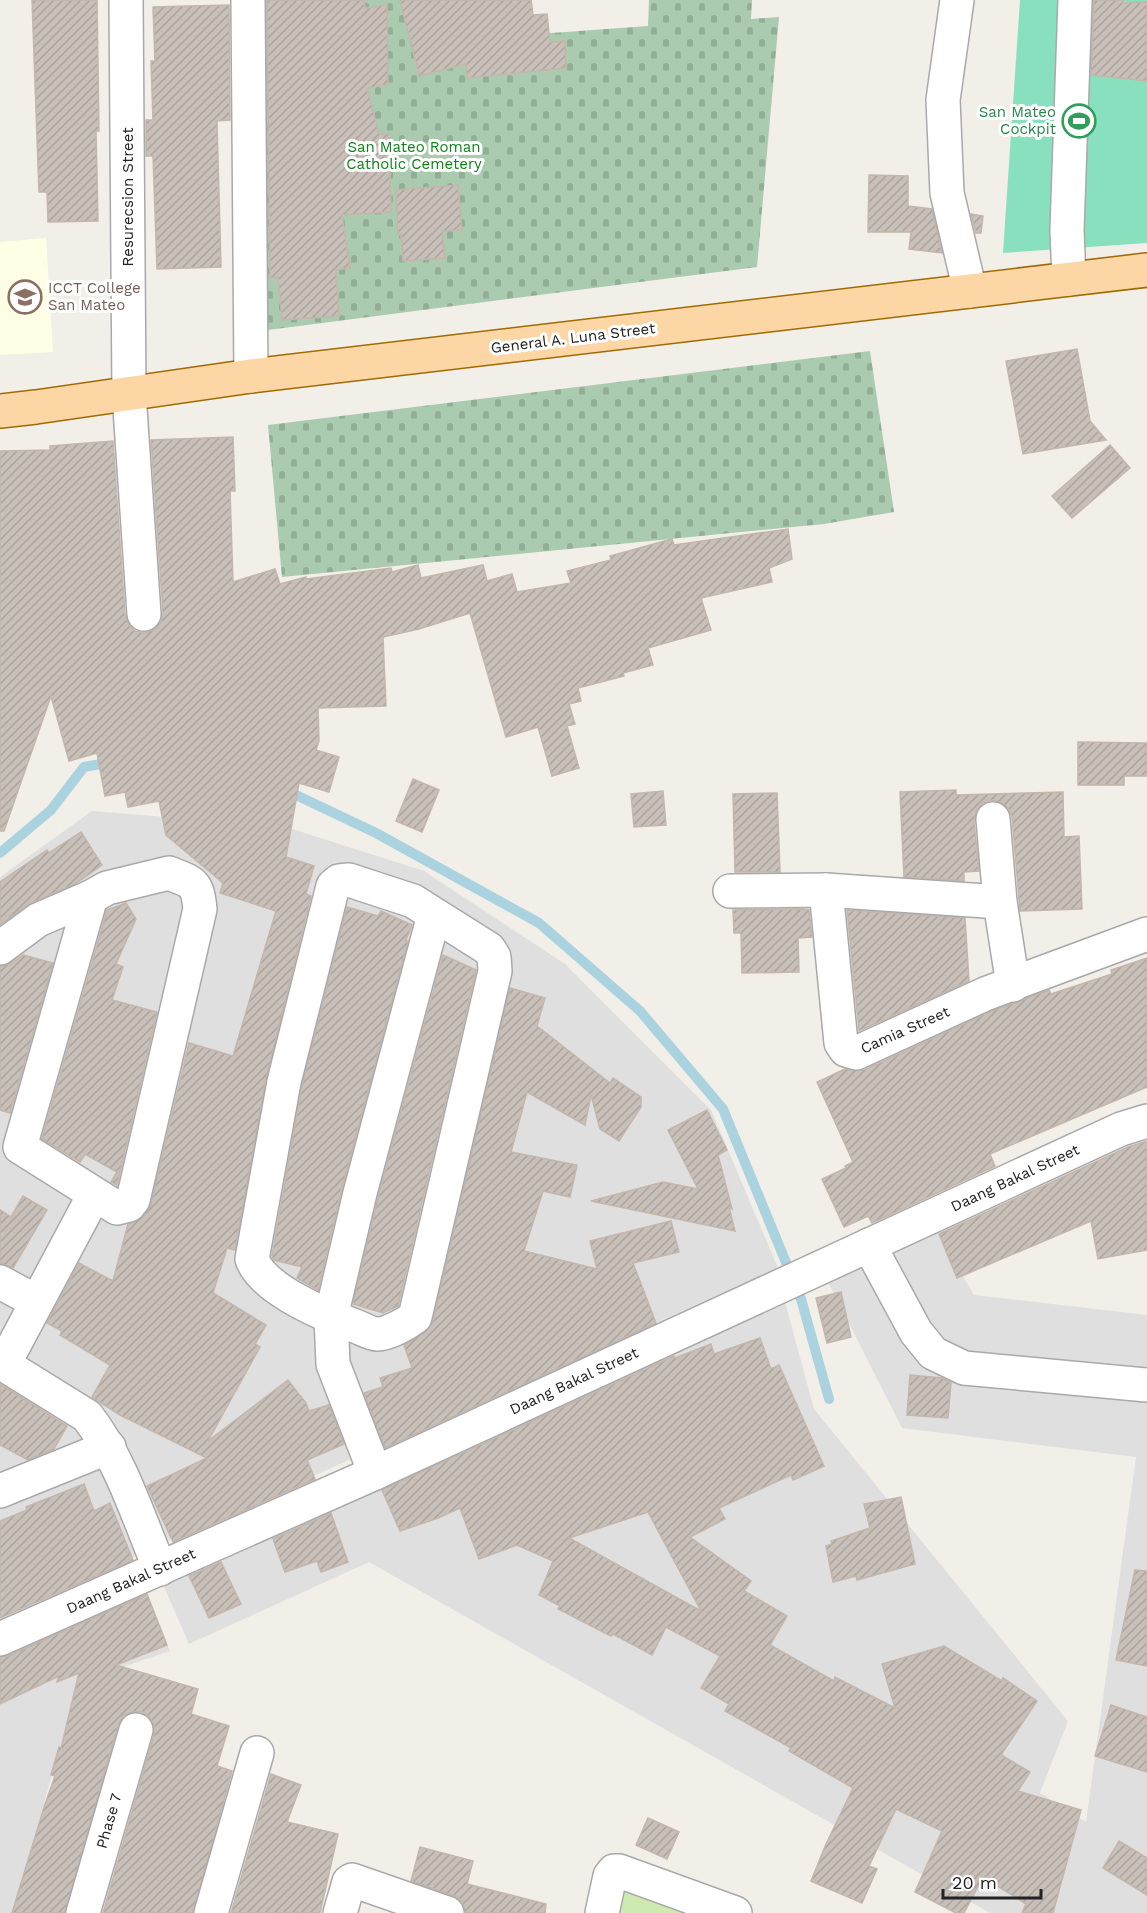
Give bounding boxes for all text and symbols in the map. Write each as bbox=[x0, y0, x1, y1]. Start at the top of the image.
place label: San Mateo Cockpit bbox=[979, 103, 1057, 138]
sports icon: San Mateo Cockpit bbox=[1061, 103, 1097, 139]
street label: Resurecsion Street bbox=[119, 127, 137, 266]
park label: San Mateo Roman Catholic Cemetery bbox=[346, 138, 482, 173]
school or university icon: ICCT College San Mateo bbox=[7, 279, 43, 315]
place label: ICCT College San Mateo bbox=[48, 279, 141, 314]
street label: General A. Luna Street bbox=[490, 319, 657, 357]
street label: Camia Street bbox=[858, 1002, 953, 1058]
street label: Daang Bakal Street bbox=[948, 1140, 1083, 1216]
street label: Daang Bakal Street bbox=[507, 1343, 642, 1419]
street label: Daang Bakal Street bbox=[64, 1544, 199, 1618]
street label: Phase 7 bbox=[93, 1791, 125, 1851]
scale bar bbox=[943, 1862, 1040, 1900]
text: 20 m bbox=[952, 1872, 997, 1893]

